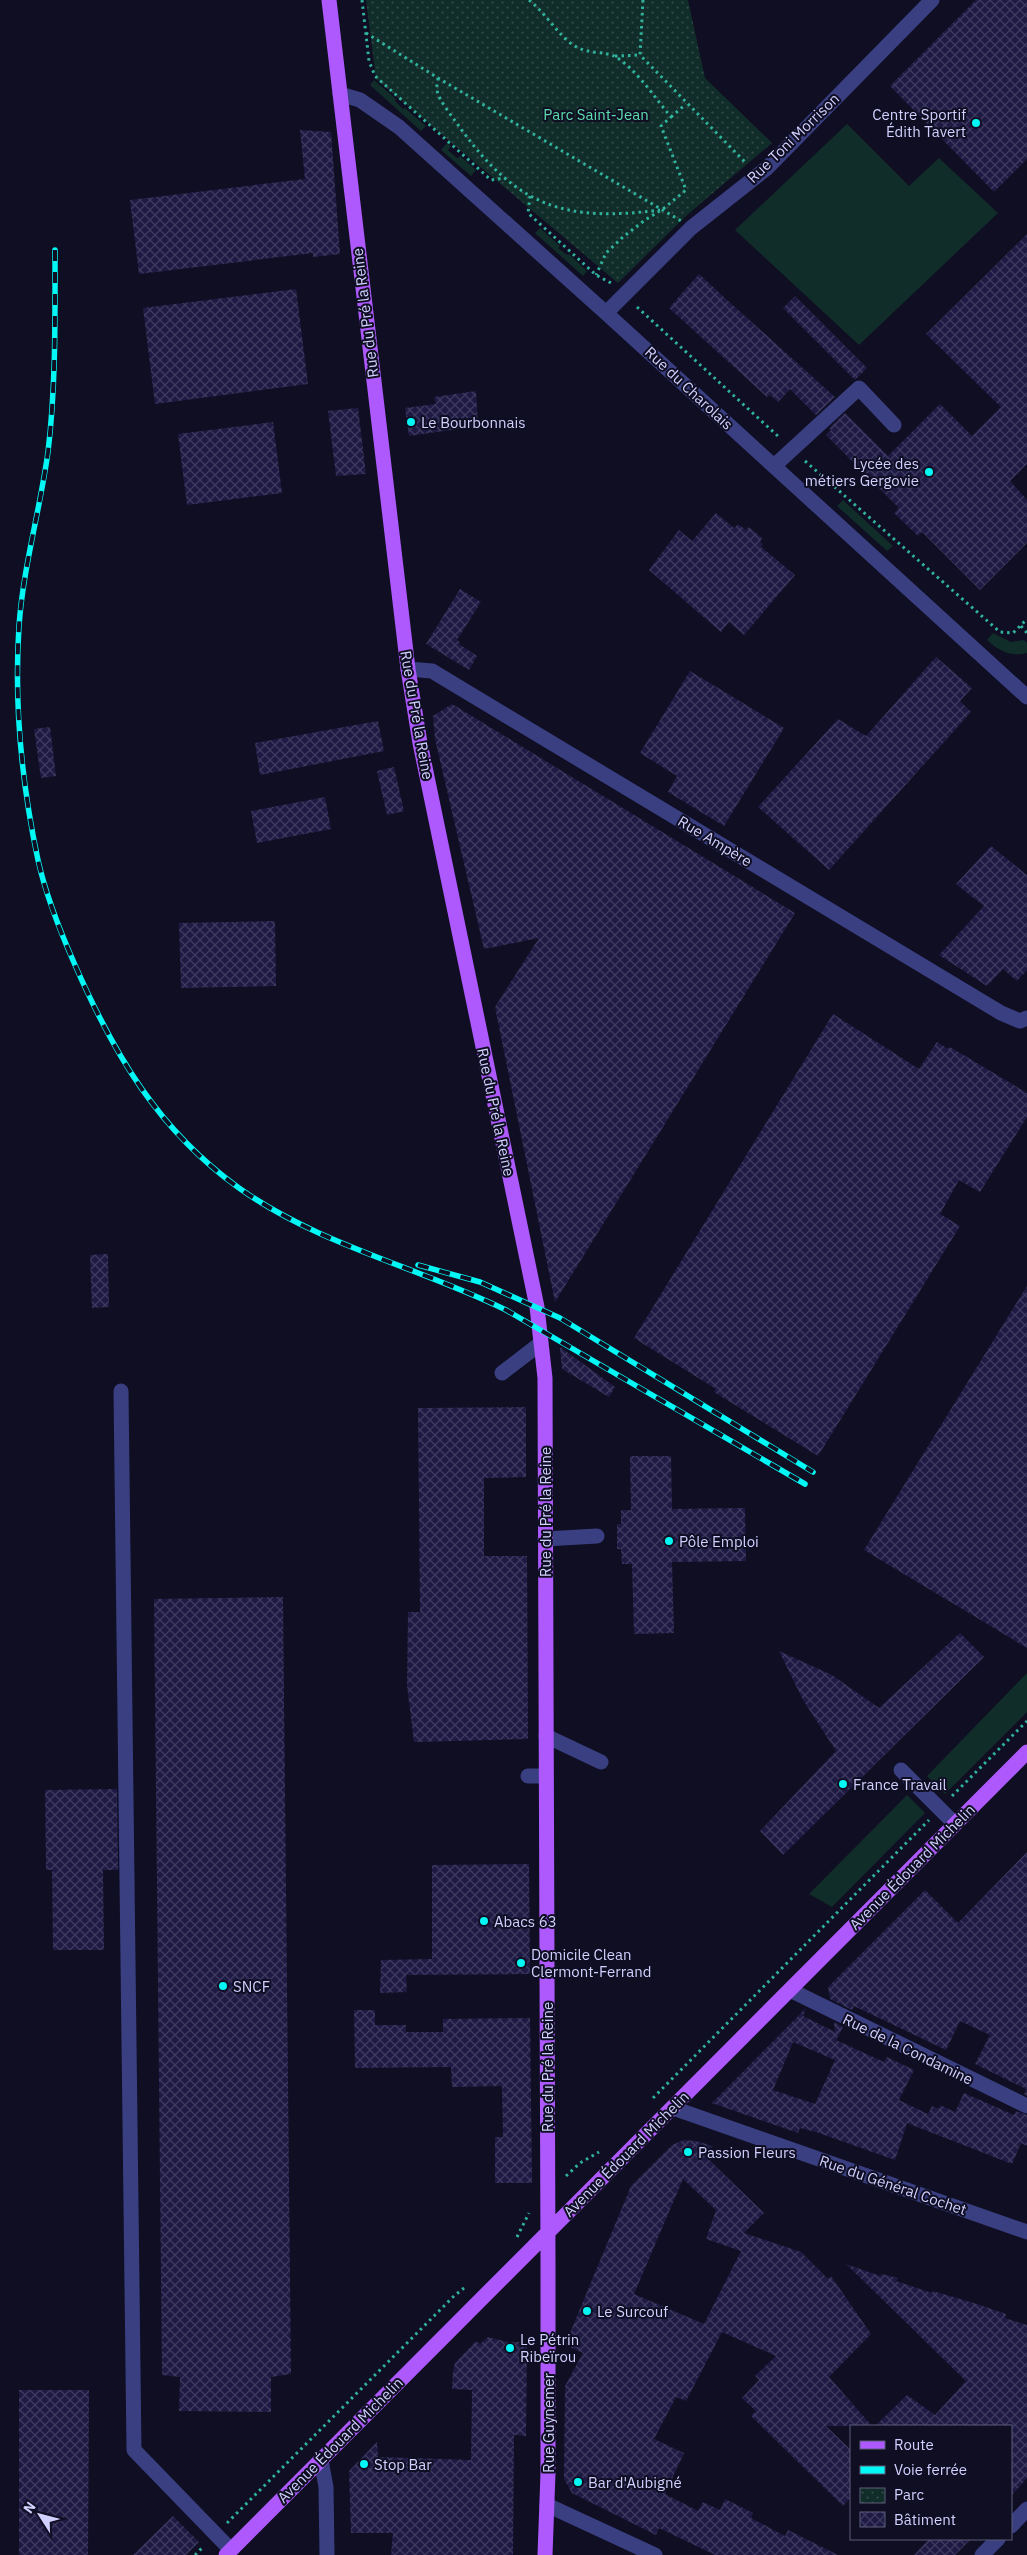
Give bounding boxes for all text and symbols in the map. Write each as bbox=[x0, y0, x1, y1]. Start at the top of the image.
street label: Rue Toni Morrison bbox=[743, 89, 843, 187]
park label: Parc Saint-Jean bbox=[543, 105, 649, 124]
place label: Centre Sportif Édith Tavert bbox=[872, 105, 966, 141]
marker: Centre Sportif Édith Tavert bbox=[970, 117, 982, 129]
street label: Rue du Pré la Reine bbox=[348, 247, 382, 379]
street label: Rue du Charolais bbox=[641, 342, 737, 434]
place label: Le Bourbonnais bbox=[421, 413, 526, 432]
marker: Le Bourbonnais bbox=[405, 416, 417, 428]
place label: Lycée des métiers Gergovie bbox=[805, 454, 919, 490]
marker: Lycée des métiers Gergovie bbox=[923, 466, 935, 478]
street label: Rue du Pré la Reine bbox=[396, 649, 438, 781]
street label: Rue Ampère bbox=[674, 811, 756, 871]
street label: Rue du Pré la Reine bbox=[473, 1046, 519, 1178]
street label: Rue du Pré la Reine bbox=[536, 1447, 555, 1577]
place label: Pôle Emploi bbox=[679, 1532, 759, 1551]
marker: Pôle Emploi bbox=[663, 1535, 675, 1547]
place label: France Travail bbox=[853, 1775, 947, 1794]
marker: France Travail bbox=[837, 1778, 849, 1790]
street label: Avenue Édouard Michelin bbox=[845, 1800, 979, 1934]
place label: Abacs 63 bbox=[494, 1912, 557, 1931]
marker: Abacs 63 bbox=[478, 1915, 490, 1927]
place label: Domicile Clean Clermont-Ferrand bbox=[531, 1945, 652, 1981]
marker: Domicile Clean Clermont-Ferrand bbox=[515, 1957, 527, 1969]
place label: SNCF bbox=[233, 1977, 270, 1996]
marker: SNCF bbox=[217, 1980, 229, 1992]
street label: Rue du Pré la Reine bbox=[538, 2002, 557, 2132]
street label: Rue de la Condamine bbox=[840, 2009, 976, 2089]
street label: Avenue Édouard Michelin bbox=[559, 2087, 693, 2221]
place label: Passion Fleurs bbox=[698, 2143, 796, 2162]
marker: Passion Fleurs bbox=[682, 2146, 694, 2158]
street label: Rue du Général Cochet bbox=[817, 2151, 969, 2219]
place label: Le Surcouf bbox=[597, 2302, 668, 2321]
marker: Le Surcouf bbox=[581, 2305, 593, 2317]
place label: Le Pétrin Ribeïrou bbox=[520, 2330, 579, 2366]
marker: Le Pétrin Ribeïrou bbox=[504, 2342, 516, 2354]
street label: Avenue Édouard Michelin bbox=[273, 2373, 407, 2507]
street label: Rue Guynemer bbox=[539, 2373, 558, 2473]
legend bbox=[850, 2425, 1012, 2540]
text: Route bbox=[894, 2435, 934, 2454]
place label: Stop Bar bbox=[374, 2455, 432, 2474]
marker: Stop Bar bbox=[358, 2458, 370, 2470]
text: Voie ferrée bbox=[894, 2460, 967, 2479]
place label: Bar d'Aubigné bbox=[588, 2473, 682, 2492]
marker: Bar d'Aubigné bbox=[572, 2476, 584, 2488]
text: Parc bbox=[894, 2485, 924, 2504]
north arrow bbox=[15, 2490, 65, 2540]
text: N bbox=[19, 2498, 40, 2517]
text: Bâtiment bbox=[894, 2510, 956, 2529]

